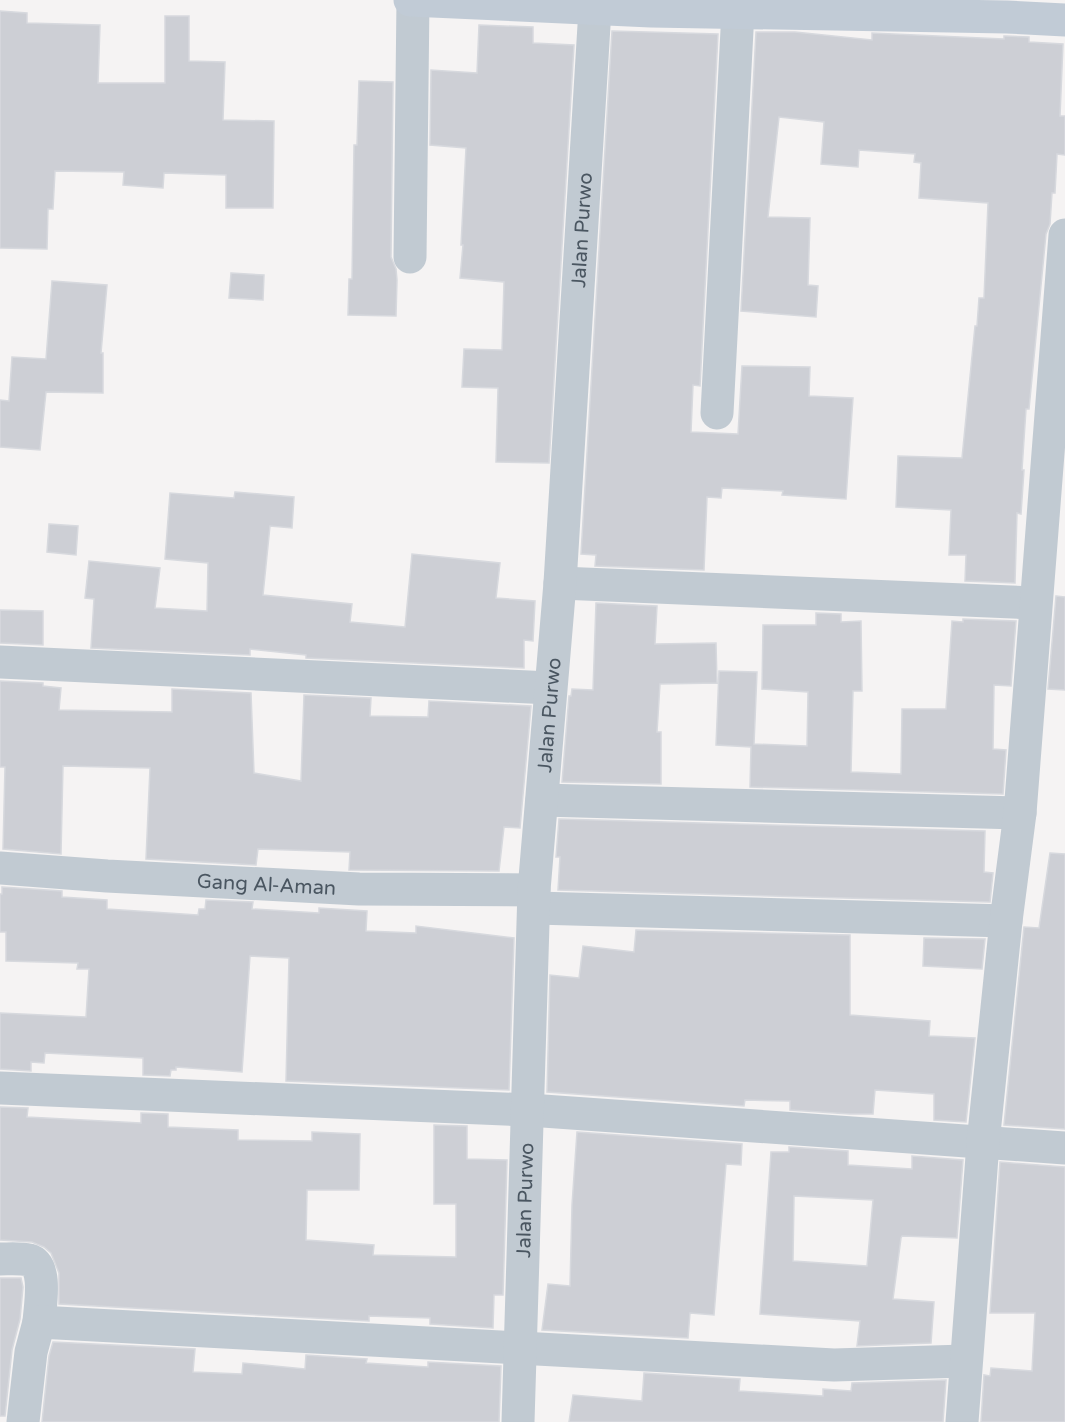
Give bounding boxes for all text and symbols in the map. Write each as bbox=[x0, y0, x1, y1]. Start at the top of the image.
street label: Jalan Purwo bbox=[567, 172, 598, 288]
street label: Jalan Purwo bbox=[533, 657, 567, 773]
street label: Gang Al-Aman bbox=[196, 870, 337, 901]
street label: Jalan Purwo bbox=[512, 1142, 539, 1258]

